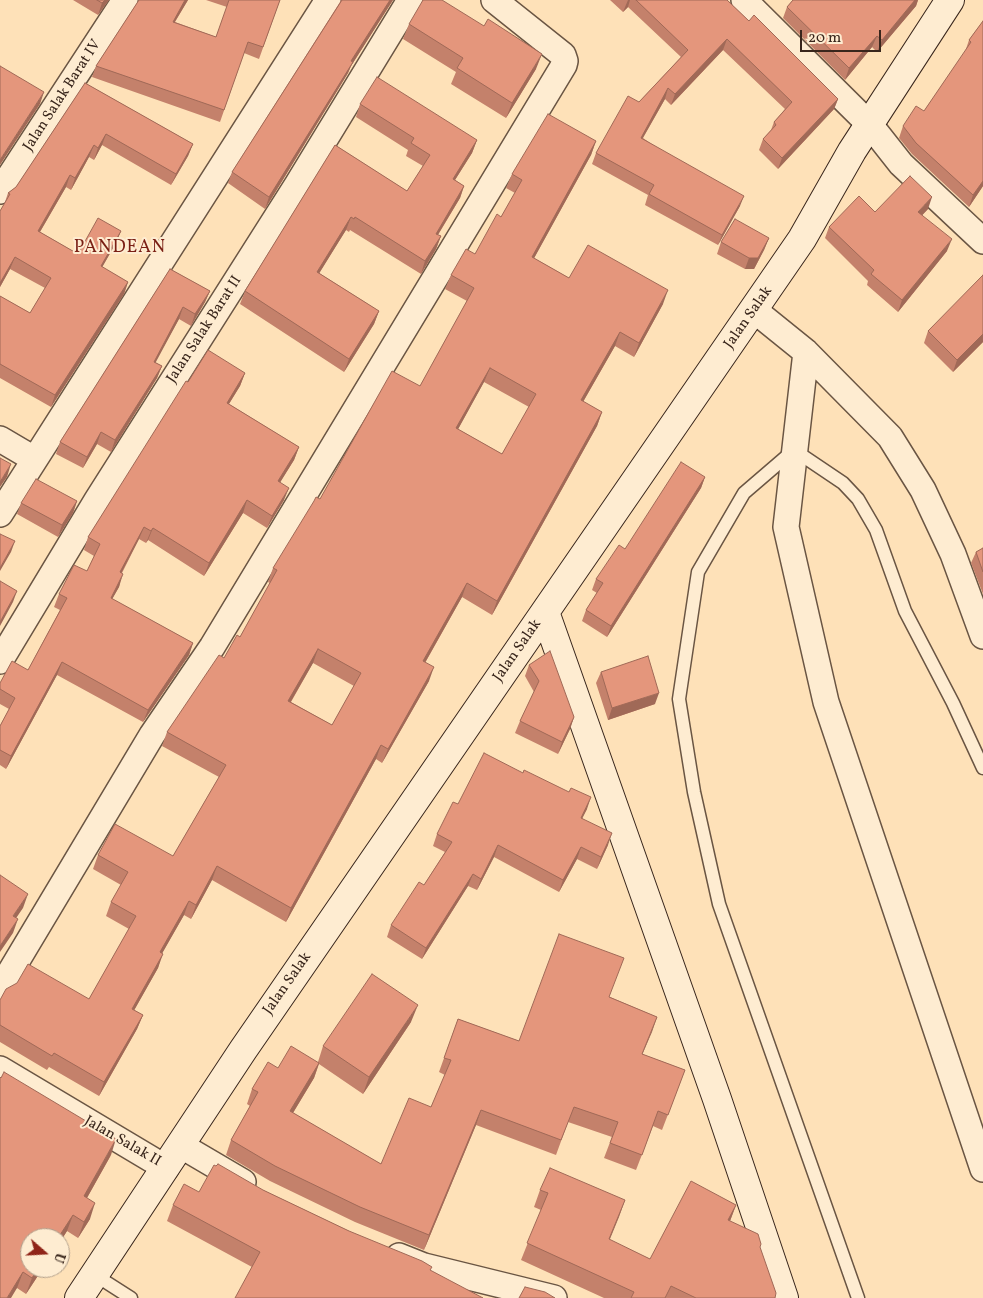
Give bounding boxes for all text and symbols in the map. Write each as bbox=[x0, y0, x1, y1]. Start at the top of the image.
scale bar bbox=[803, 20, 884, 52]
text: 20 m bbox=[808, 28, 841, 49]
street label: Jalan Salak Barat IV bbox=[20, 37, 106, 155]
district label: PANDEAN bbox=[73, 238, 167, 260]
street label: Jalan Salak Barat II bbox=[164, 273, 246, 387]
street label: Jalan Salak bbox=[721, 283, 777, 353]
street label: Jalan Salak bbox=[490, 616, 546, 686]
street label: Jalan Salak bbox=[260, 949, 316, 1019]
street label: Jalan Salak II bbox=[80, 1113, 164, 1171]
north arrow bbox=[20, 1228, 70, 1278]
text: U bbox=[48, 1250, 69, 1265]

